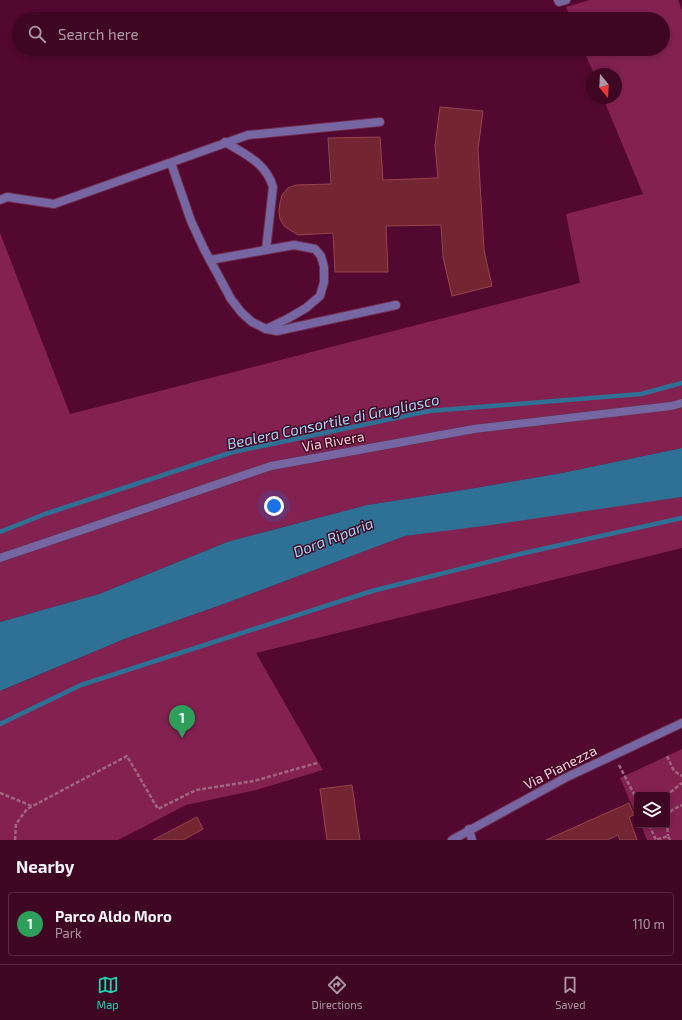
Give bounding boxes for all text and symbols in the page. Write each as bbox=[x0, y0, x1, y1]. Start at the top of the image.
search box bbox=[12, 12, 670, 56]
icon: search bbox=[26, 23, 48, 45]
text: Search here bbox=[58, 25, 139, 43]
north arrow bbox=[586, 68, 622, 104]
water label: Bealera Consortile di Grugliasco bbox=[225, 390, 441, 452]
street label: Via Rivera bbox=[300, 427, 366, 455]
your location bbox=[264, 496, 284, 516]
water label: Dora Riparia bbox=[290, 513, 376, 561]
pin: 1 bbox=[169, 705, 195, 738]
street label: Via Pianezza bbox=[521, 741, 599, 793]
map controls bbox=[634, 792, 670, 828]
button: layers bbox=[634, 792, 670, 828]
text: Nearby bbox=[16, 856, 74, 876]
text: Parco Aldo Moro bbox=[55, 907, 172, 925]
text: 1 bbox=[27, 916, 33, 932]
text: 110 m bbox=[633, 916, 665, 932]
text: Park bbox=[55, 925, 82, 941]
tab: Map bbox=[97, 974, 119, 1011]
tab: Directions bbox=[312, 974, 362, 1011]
tab: Saved bbox=[555, 974, 586, 1011]

